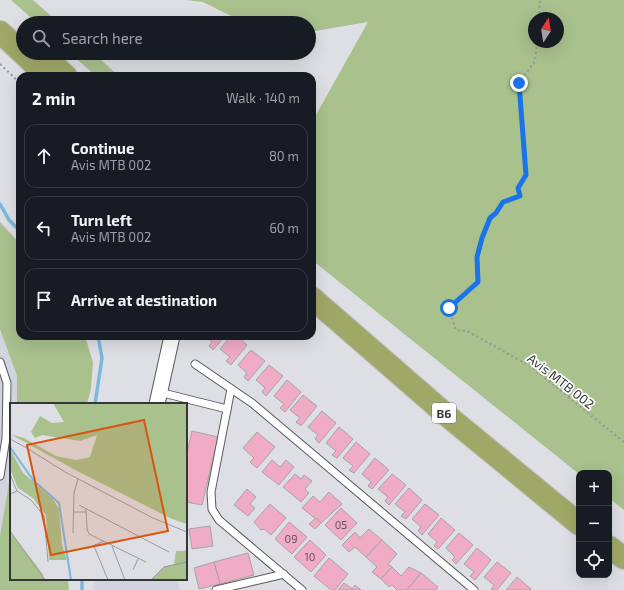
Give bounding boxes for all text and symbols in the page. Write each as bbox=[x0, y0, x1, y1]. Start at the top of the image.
north arrow bbox=[528, 12, 564, 48]
search box bbox=[16, 16, 316, 60]
icon: search bbox=[30, 27, 52, 49]
text: Search here bbox=[62, 29, 143, 47]
route end bbox=[510, 74, 528, 92]
text: 2 min bbox=[32, 88, 75, 108]
text: Walk · 140 m bbox=[226, 90, 300, 106]
text: Continue bbox=[71, 139, 134, 157]
icon: ahead bbox=[33, 145, 55, 167]
text: 80 m bbox=[269, 148, 299, 164]
text: Avis MTB 002 bbox=[71, 157, 151, 173]
text: Turn left bbox=[71, 211, 132, 229]
icon: left bbox=[33, 217, 55, 239]
text: 60 m bbox=[269, 220, 299, 236]
text: Avis MTB 002 bbox=[71, 229, 151, 245]
icon: arrive bbox=[33, 289, 55, 311]
text: Arrive at destination bbox=[71, 291, 217, 309]
route start bbox=[440, 299, 458, 317]
street label: Avis MTB 002 bbox=[524, 350, 598, 412]
inset map bbox=[10, 403, 187, 580]
road number: B6 bbox=[432, 403, 456, 423]
map controls bbox=[576, 470, 612, 578]
button: + bbox=[576, 470, 612, 506]
button: − bbox=[576, 506, 612, 542]
house number: 05 bbox=[335, 518, 347, 531]
house number: 09 bbox=[285, 532, 297, 545]
button: locate bbox=[576, 542, 612, 578]
house number: 10 bbox=[304, 550, 316, 563]

